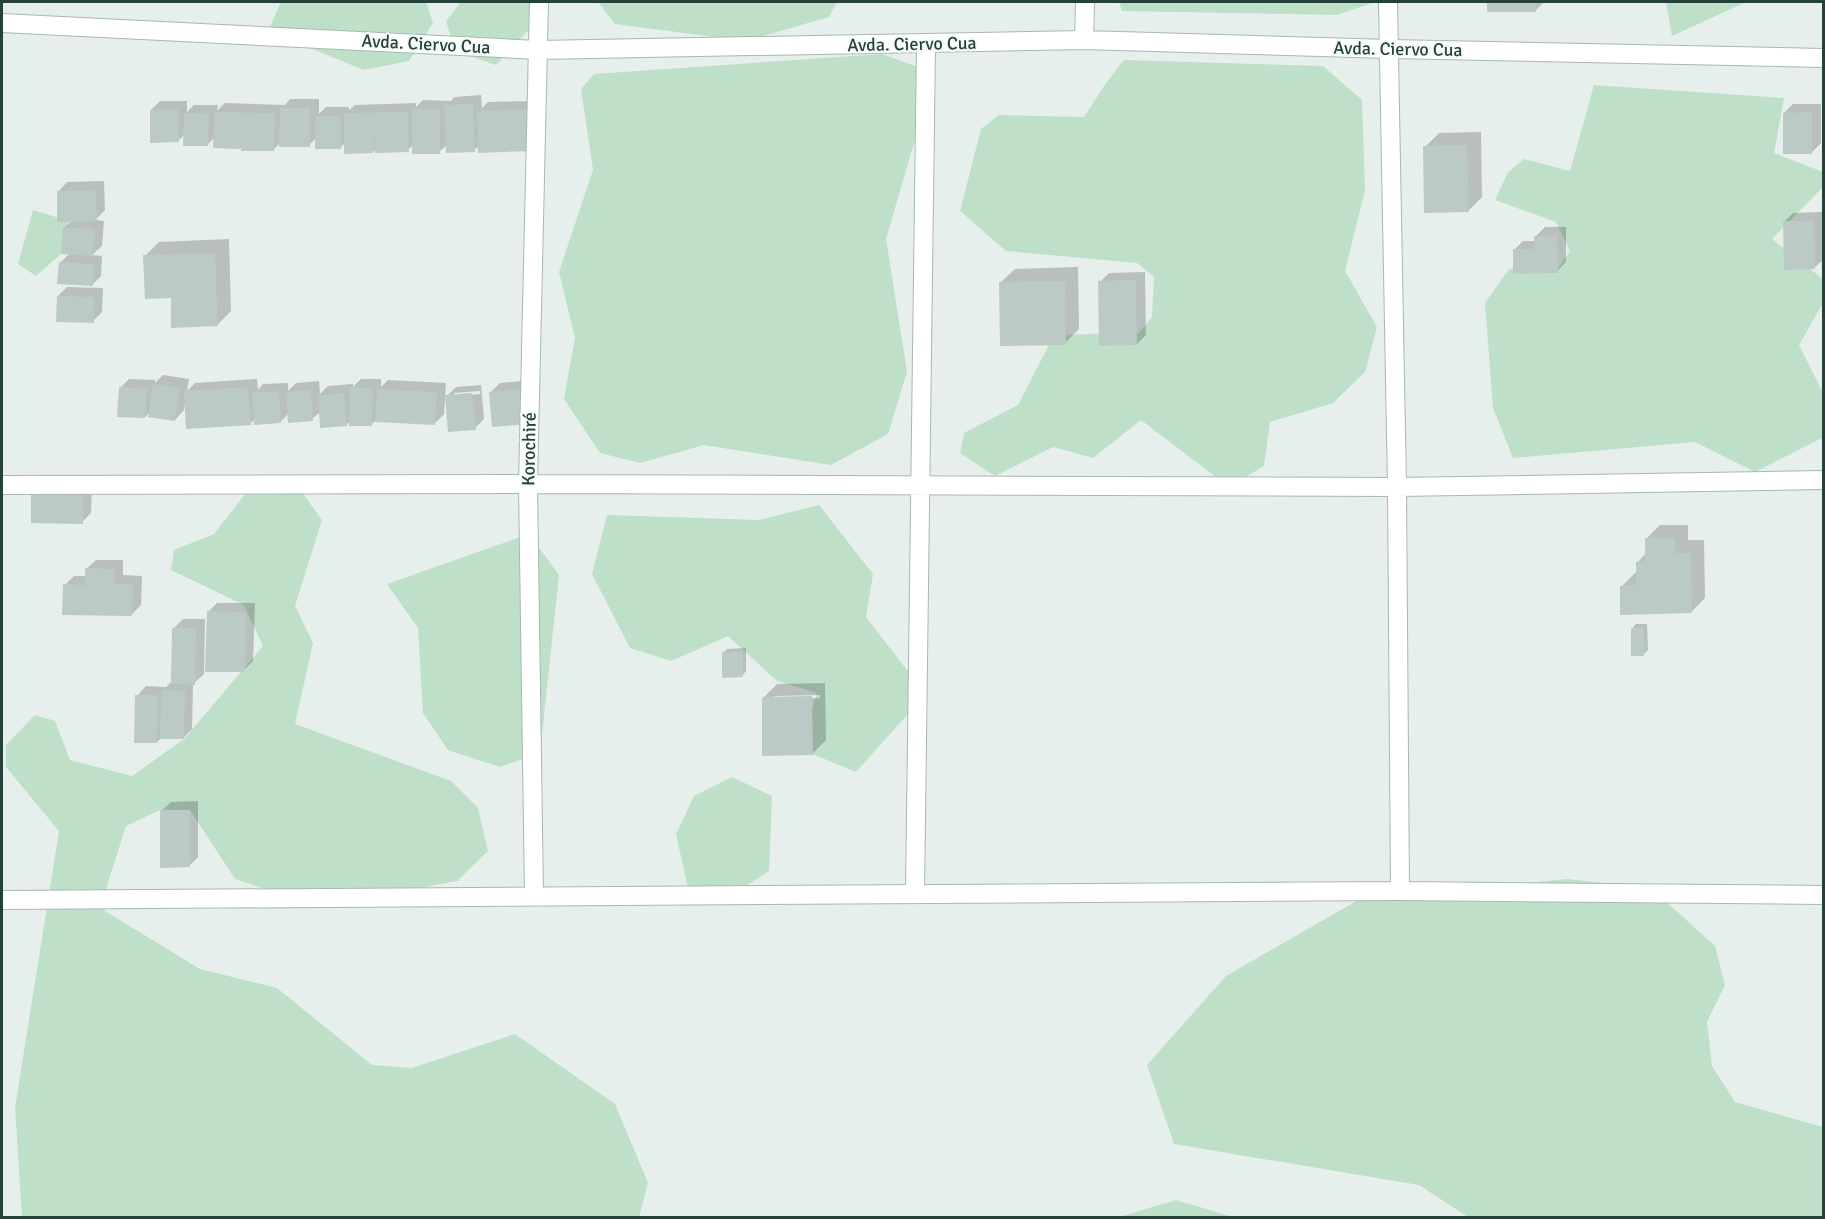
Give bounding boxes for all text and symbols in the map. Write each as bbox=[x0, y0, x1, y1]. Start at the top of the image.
street label: Avda. Ciervo Cua bbox=[361, 30, 491, 58]
street label: Avda. Ciervo Cua bbox=[847, 32, 977, 56]
street label: Avda. Ciervo Cua bbox=[1333, 37, 1463, 61]
street label: Korochiré bbox=[517, 412, 541, 486]

